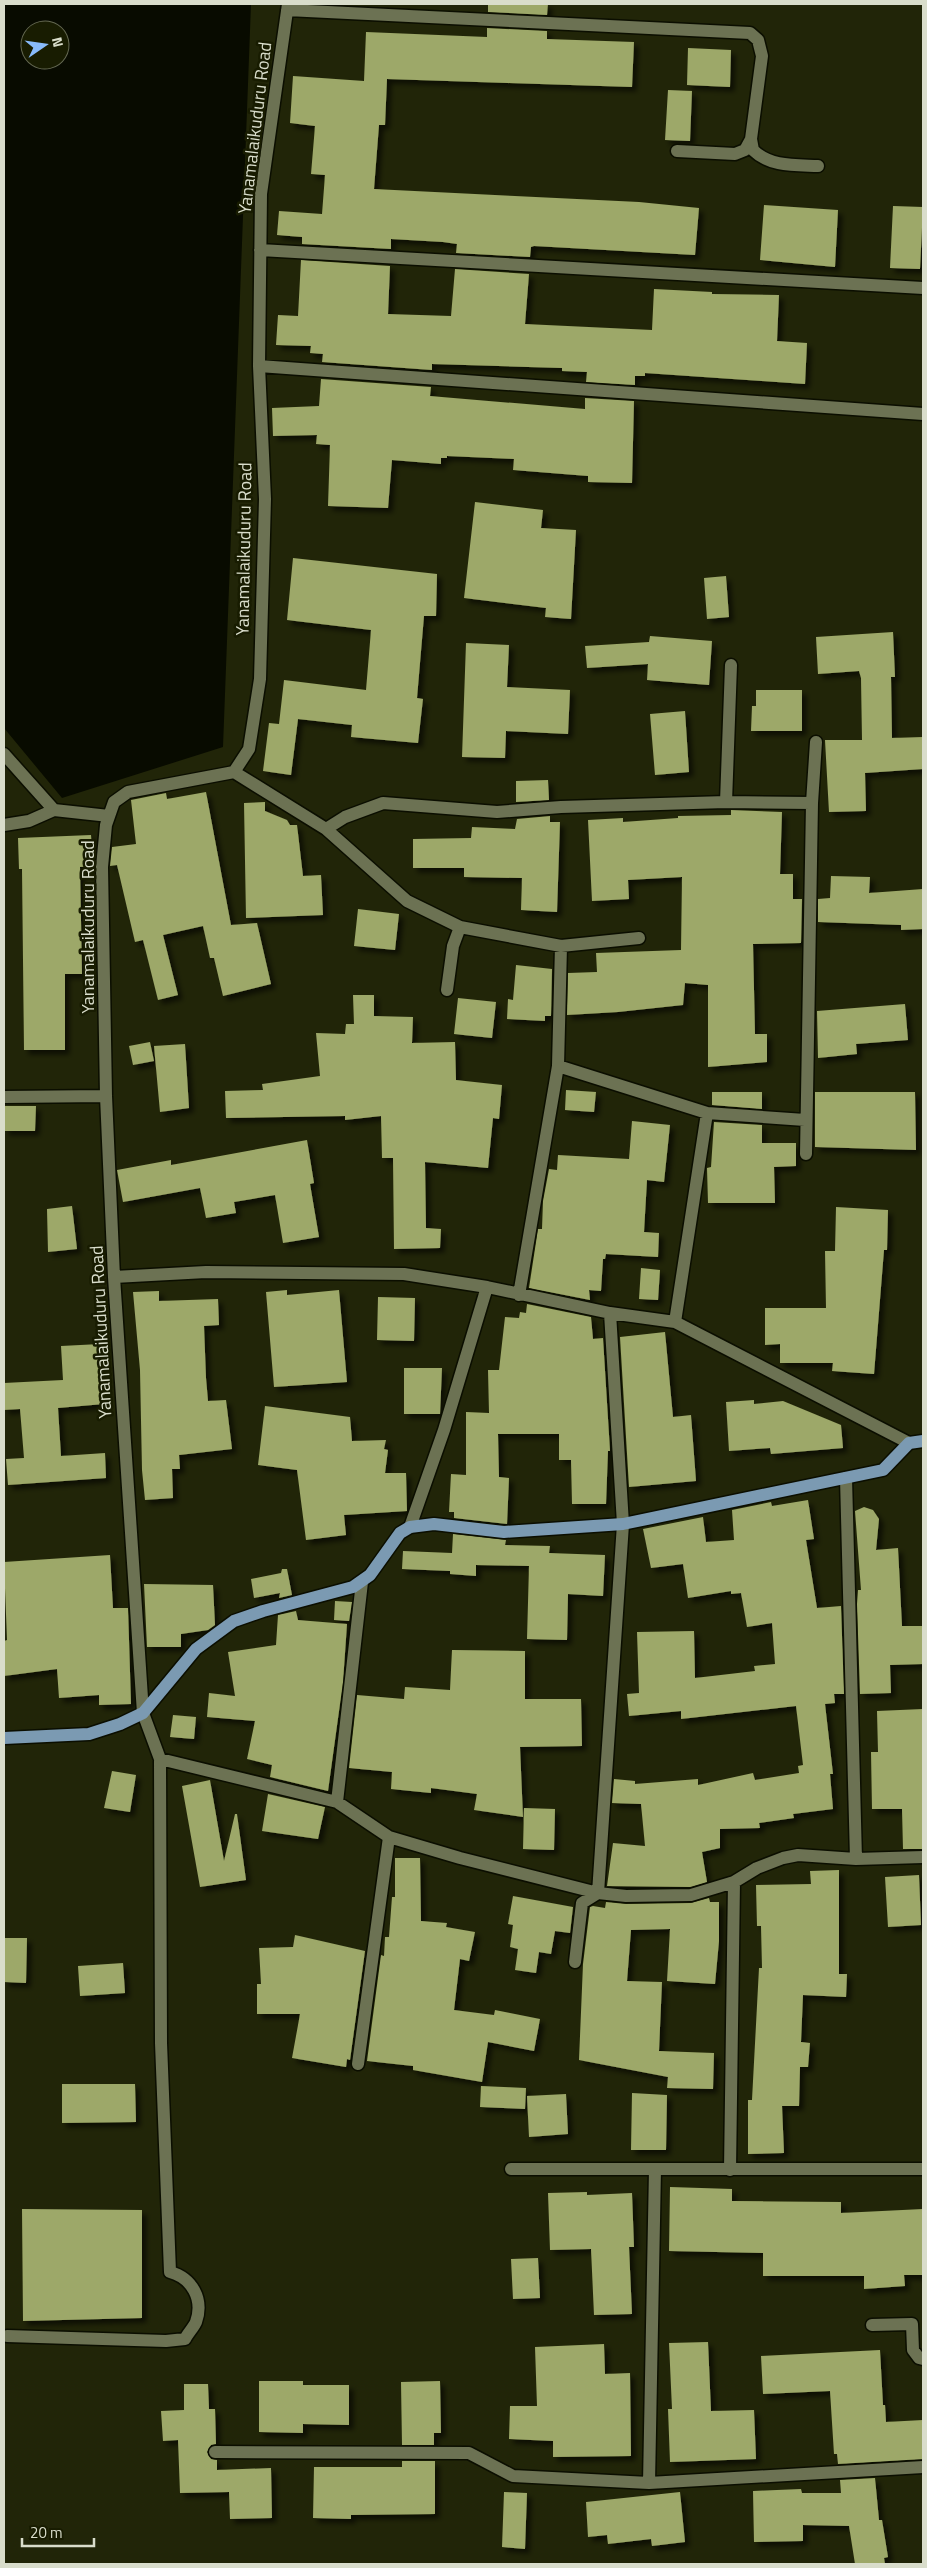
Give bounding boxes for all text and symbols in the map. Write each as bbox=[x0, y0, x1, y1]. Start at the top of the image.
north arrow bbox=[20, 20, 70, 70]
text: N bbox=[47, 35, 69, 49]
street label: Yanamalaikuduru Road bbox=[231, 40, 278, 216]
street label: Yanamalaikuduru Road bbox=[228, 462, 259, 636]
street label: Yanamalaikuduru Road bbox=[74, 840, 101, 1014]
street label: Yanamalaikuduru Road bbox=[82, 1245, 119, 1419]
scale bar bbox=[22, 2516, 95, 2548]
text: 20 m bbox=[30, 2521, 63, 2544]

